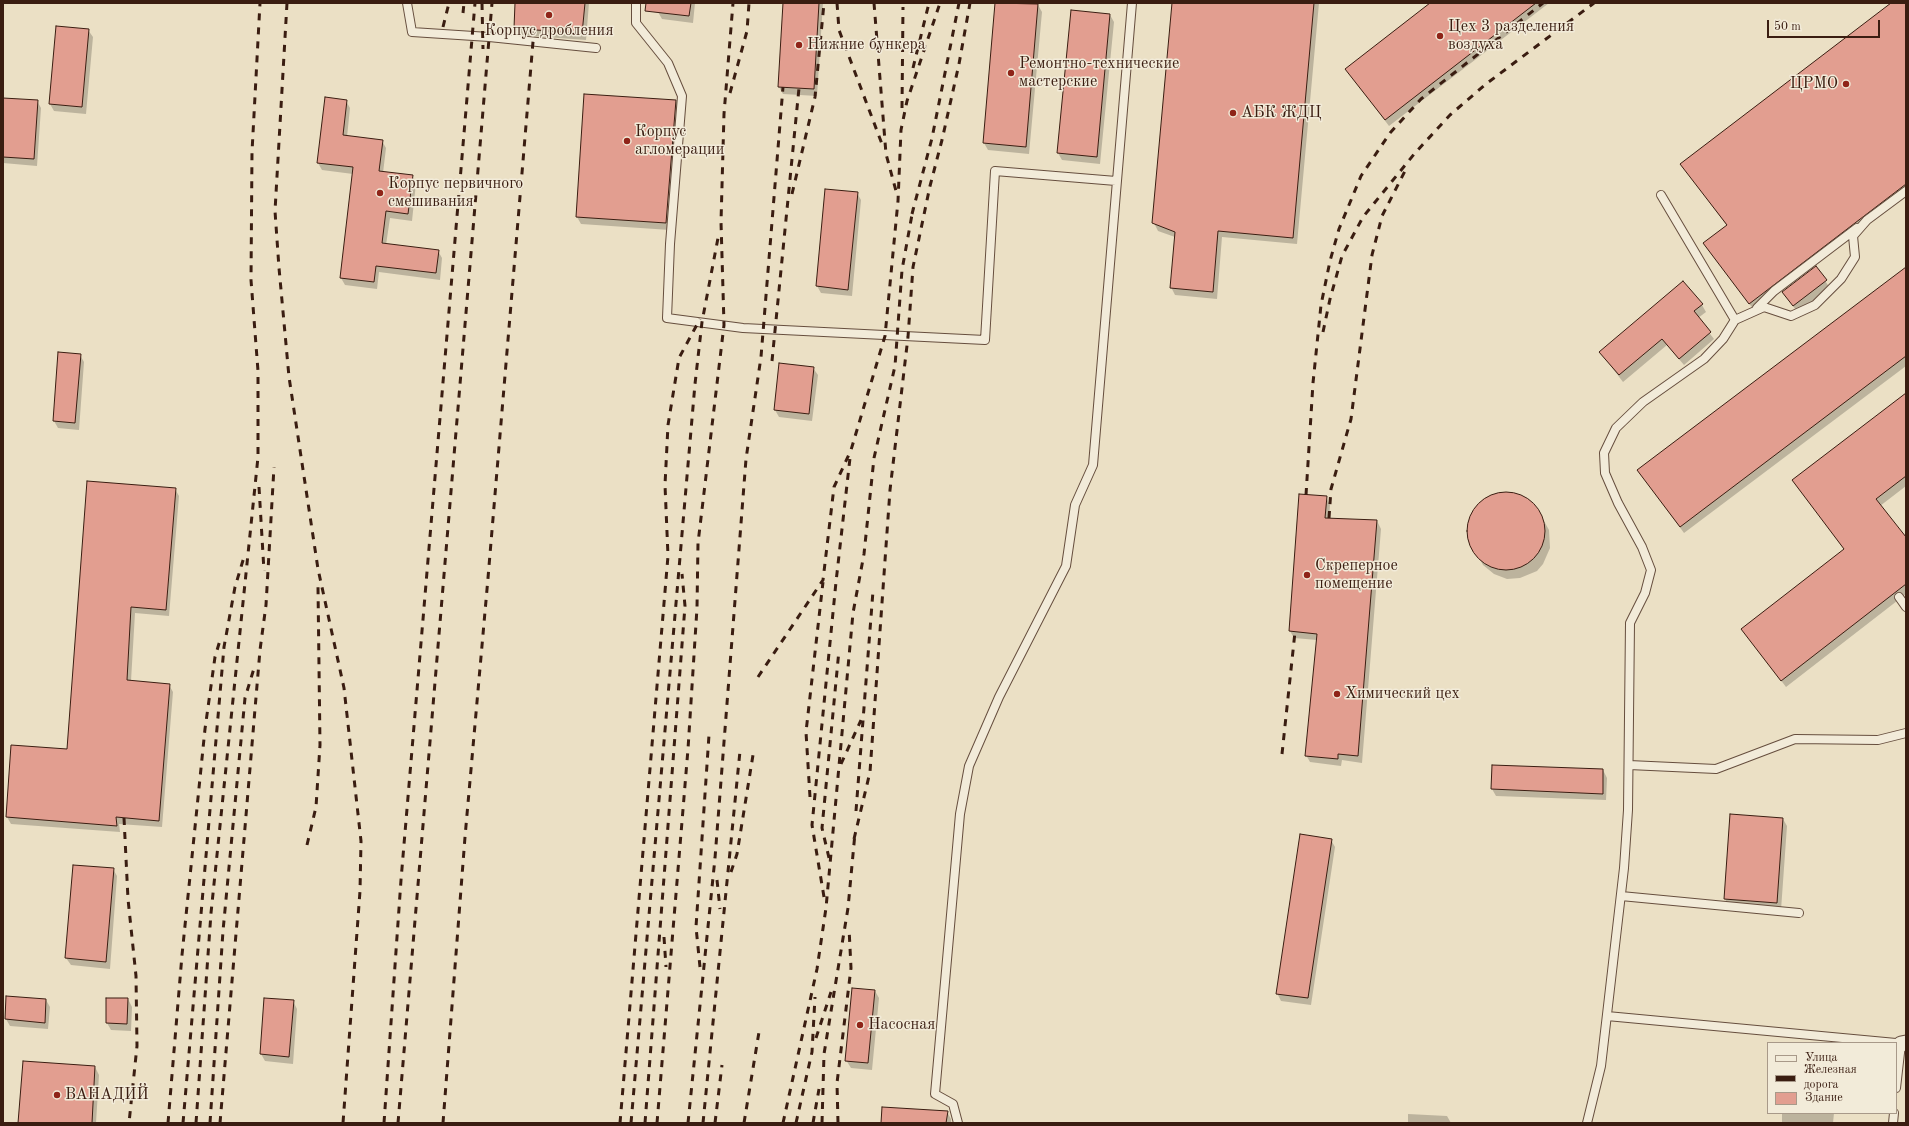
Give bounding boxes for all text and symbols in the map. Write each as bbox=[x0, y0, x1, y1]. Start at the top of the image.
marker: Корпус дробления bbox=[544, 10, 554, 20]
scale bar bbox=[1769, 12, 1882, 38]
place label: Цех 3 разделения воздуха bbox=[1448, 17, 1574, 55]
place label: Корпус дробления bbox=[485, 21, 613, 41]
text: 50 m bbox=[1774, 21, 1801, 33]
marker: Цех 3 разделения воздуха bbox=[1435, 31, 1445, 41]
place label: Нижние бункера bbox=[807, 35, 926, 55]
marker: Нижние бункера bbox=[794, 40, 804, 50]
place label: Ремонтно-технические мастерские bbox=[1019, 54, 1179, 92]
marker: Ремонтно-технические мастерские bbox=[1006, 68, 1016, 78]
place label: ЦРМО bbox=[1790, 74, 1838, 94]
marker: ЦРМО bbox=[1841, 79, 1851, 89]
place label: АБК ЖДЦ bbox=[1241, 103, 1321, 123]
marker: АБК ЖДЦ bbox=[1228, 108, 1238, 118]
place label: Корпус агломерации bbox=[635, 122, 724, 160]
marker: Корпус агломерации bbox=[622, 136, 632, 146]
place label: Корпус первичного смешивания bbox=[388, 174, 523, 212]
marker: Корпус первичного смешивания bbox=[375, 188, 385, 198]
place label: Скреперное помещение bbox=[1315, 556, 1398, 594]
marker: Скреперное помещение bbox=[1302, 570, 1312, 580]
place label: Химический цех bbox=[1345, 684, 1460, 704]
marker: Химический цех bbox=[1332, 689, 1342, 699]
place label: Насосная bbox=[868, 1015, 935, 1035]
marker: Насосная bbox=[855, 1020, 865, 1030]
legend bbox=[1767, 1042, 1897, 1114]
text: Улица bbox=[1805, 1052, 1838, 1064]
text: Железная дорога bbox=[1804, 1064, 1857, 1091]
place label: ВАНАДИЙ bbox=[65, 1085, 149, 1105]
marker: ВАНАДИЙ bbox=[52, 1090, 62, 1100]
text: Здание bbox=[1805, 1092, 1843, 1104]

